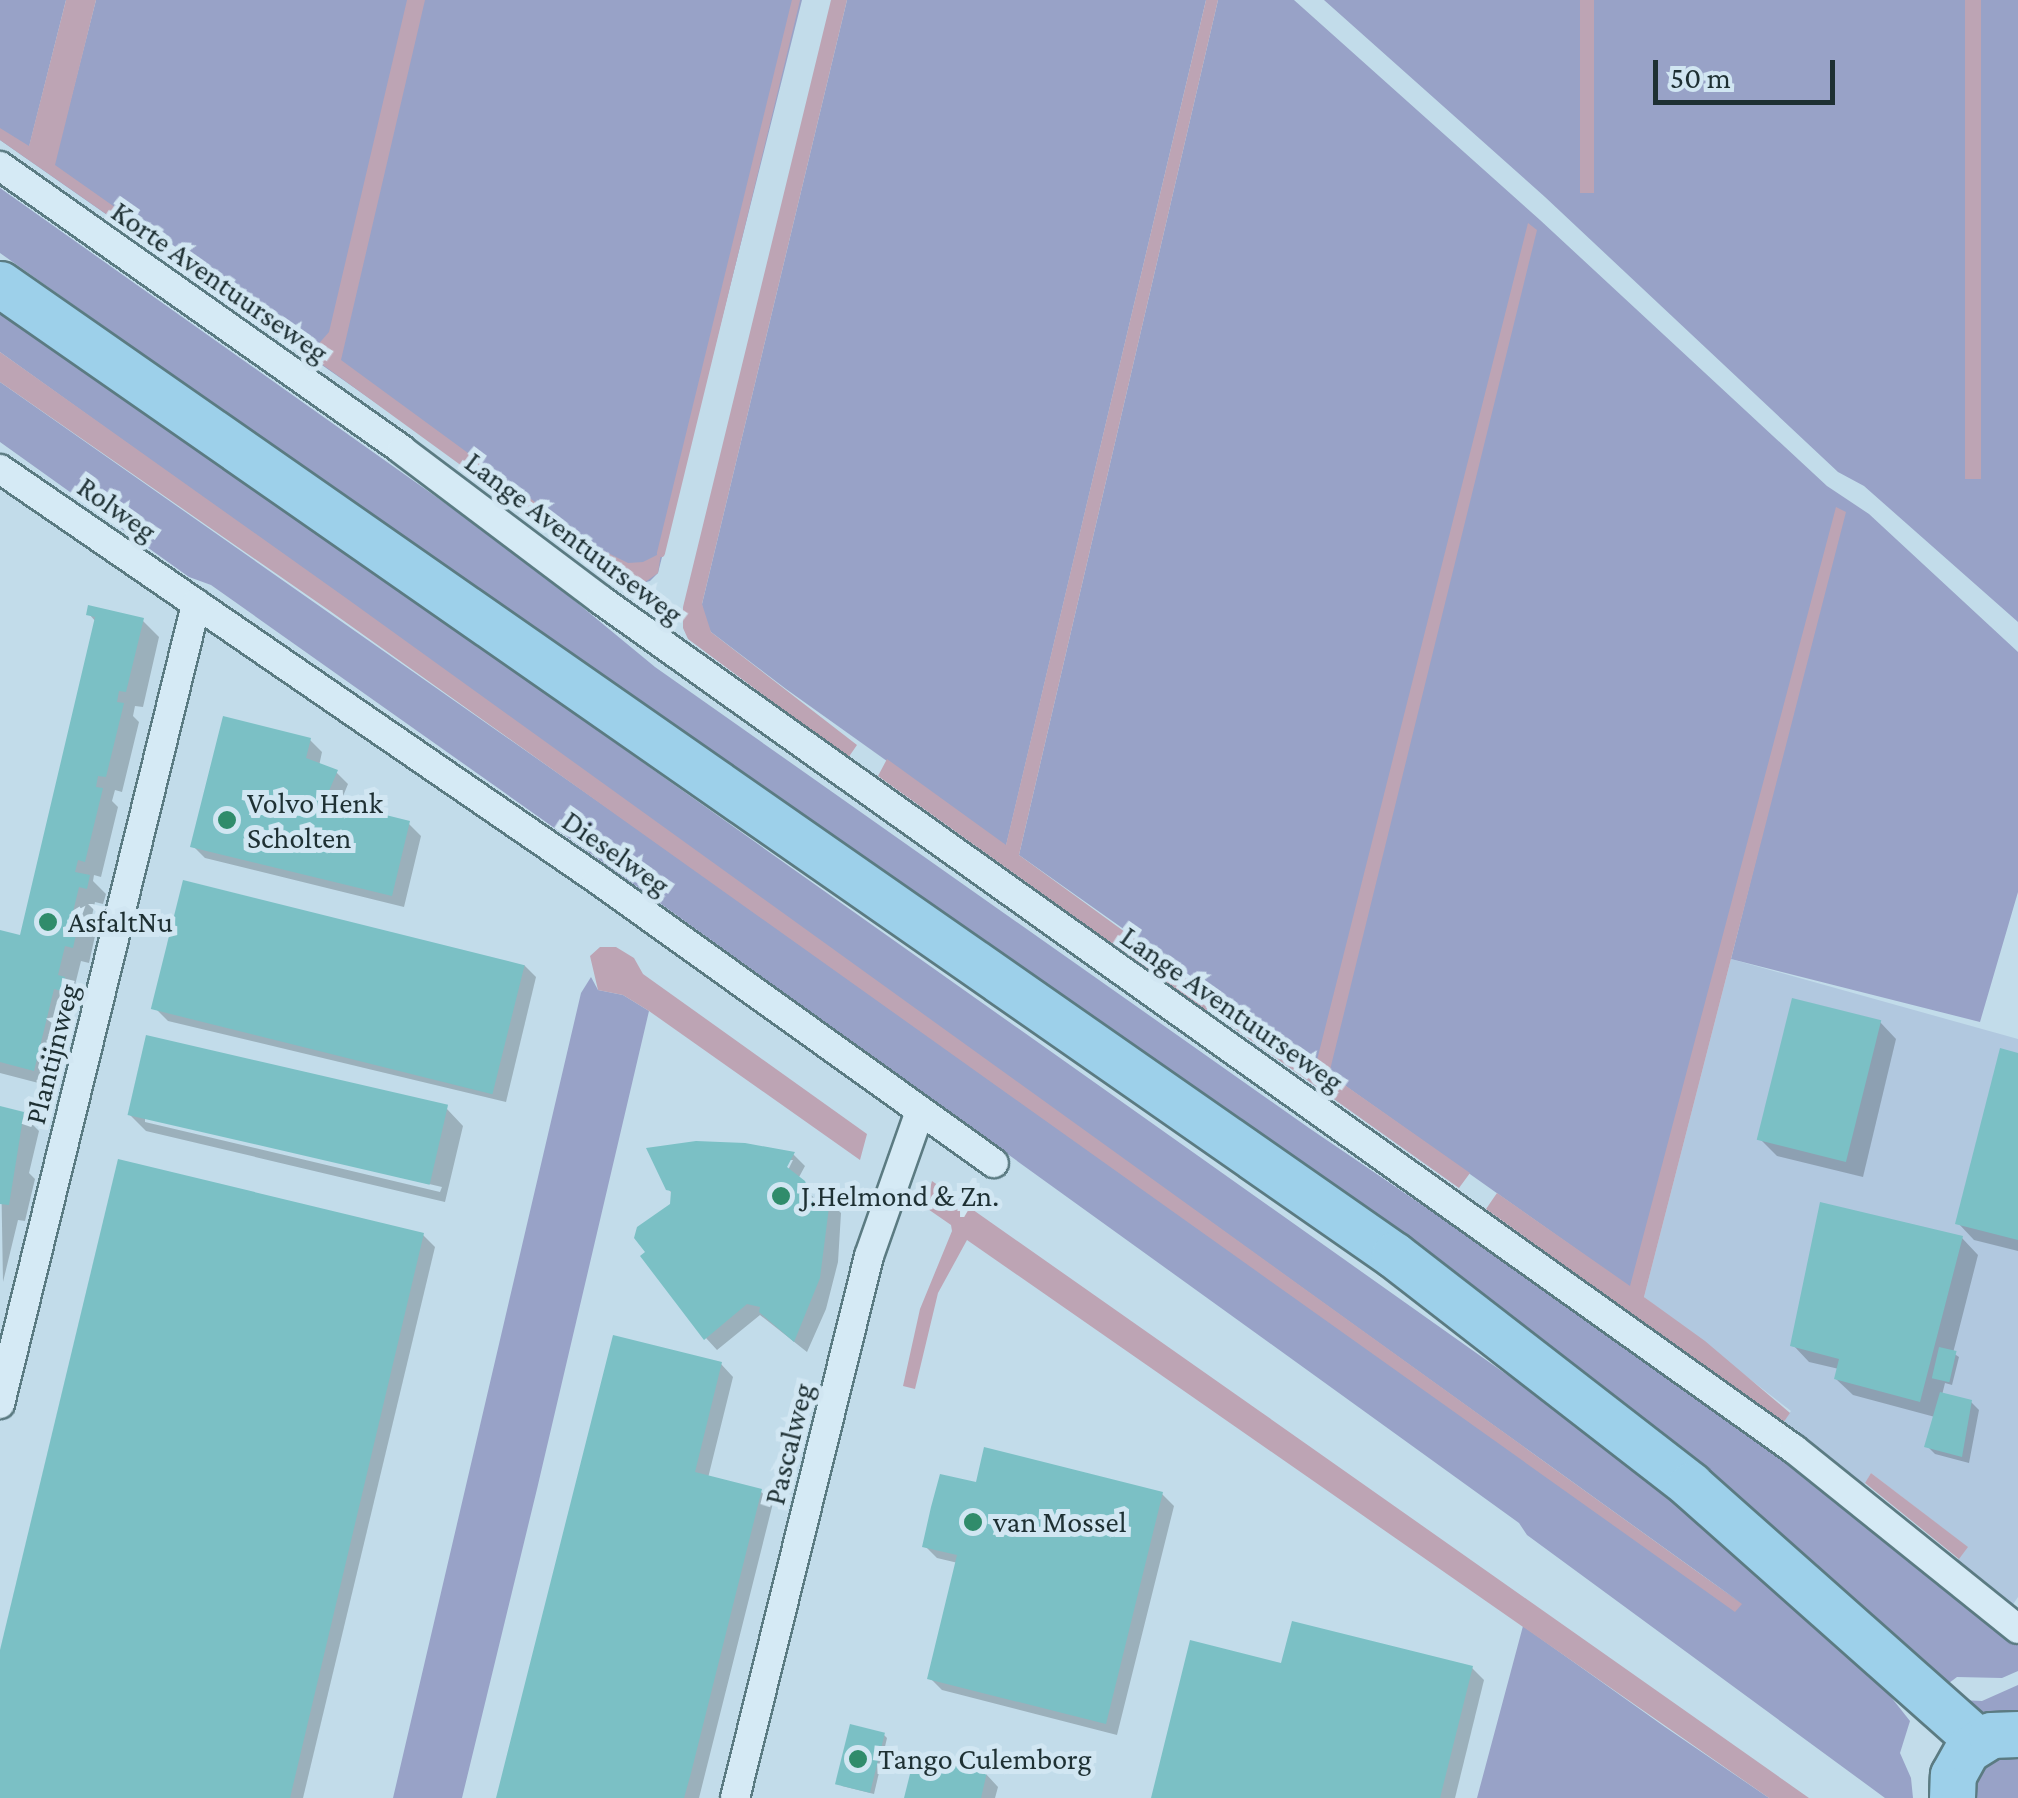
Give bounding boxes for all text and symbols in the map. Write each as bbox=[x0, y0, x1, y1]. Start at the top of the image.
scale bar bbox=[1658, 40, 1840, 102]
text: 50 m bbox=[1670, 61, 1731, 94]
street label: Korte Aventuurseweg bbox=[104, 194, 336, 370]
street label: Lange Aventuurseweg bbox=[458, 444, 690, 632]
street label: Rolweg bbox=[70, 469, 164, 549]
place label: Volvo Henk Scholten bbox=[247, 785, 383, 856]
street label: Dieselweg bbox=[555, 803, 677, 903]
marker: Volvo Henk Scholten bbox=[216, 809, 238, 831]
place label: AsfaltNu bbox=[68, 904, 173, 940]
marker: AsfaltNu bbox=[37, 911, 59, 933]
street label: Lange Aventuurseweg bbox=[1114, 919, 1350, 1099]
street label: Plantijnweg bbox=[17, 980, 87, 1128]
place label: J.Helmond & Zn. bbox=[801, 1178, 999, 1214]
marker: J.Helmond & Zn. bbox=[770, 1185, 792, 1207]
street label: Pascalweg bbox=[757, 1379, 821, 1509]
place label: van Mossel bbox=[993, 1504, 1127, 1540]
marker: van Mossel bbox=[962, 1511, 984, 1533]
place label: Tango Culemborg bbox=[878, 1741, 1092, 1777]
marker: Tango Culemborg bbox=[847, 1748, 869, 1770]

